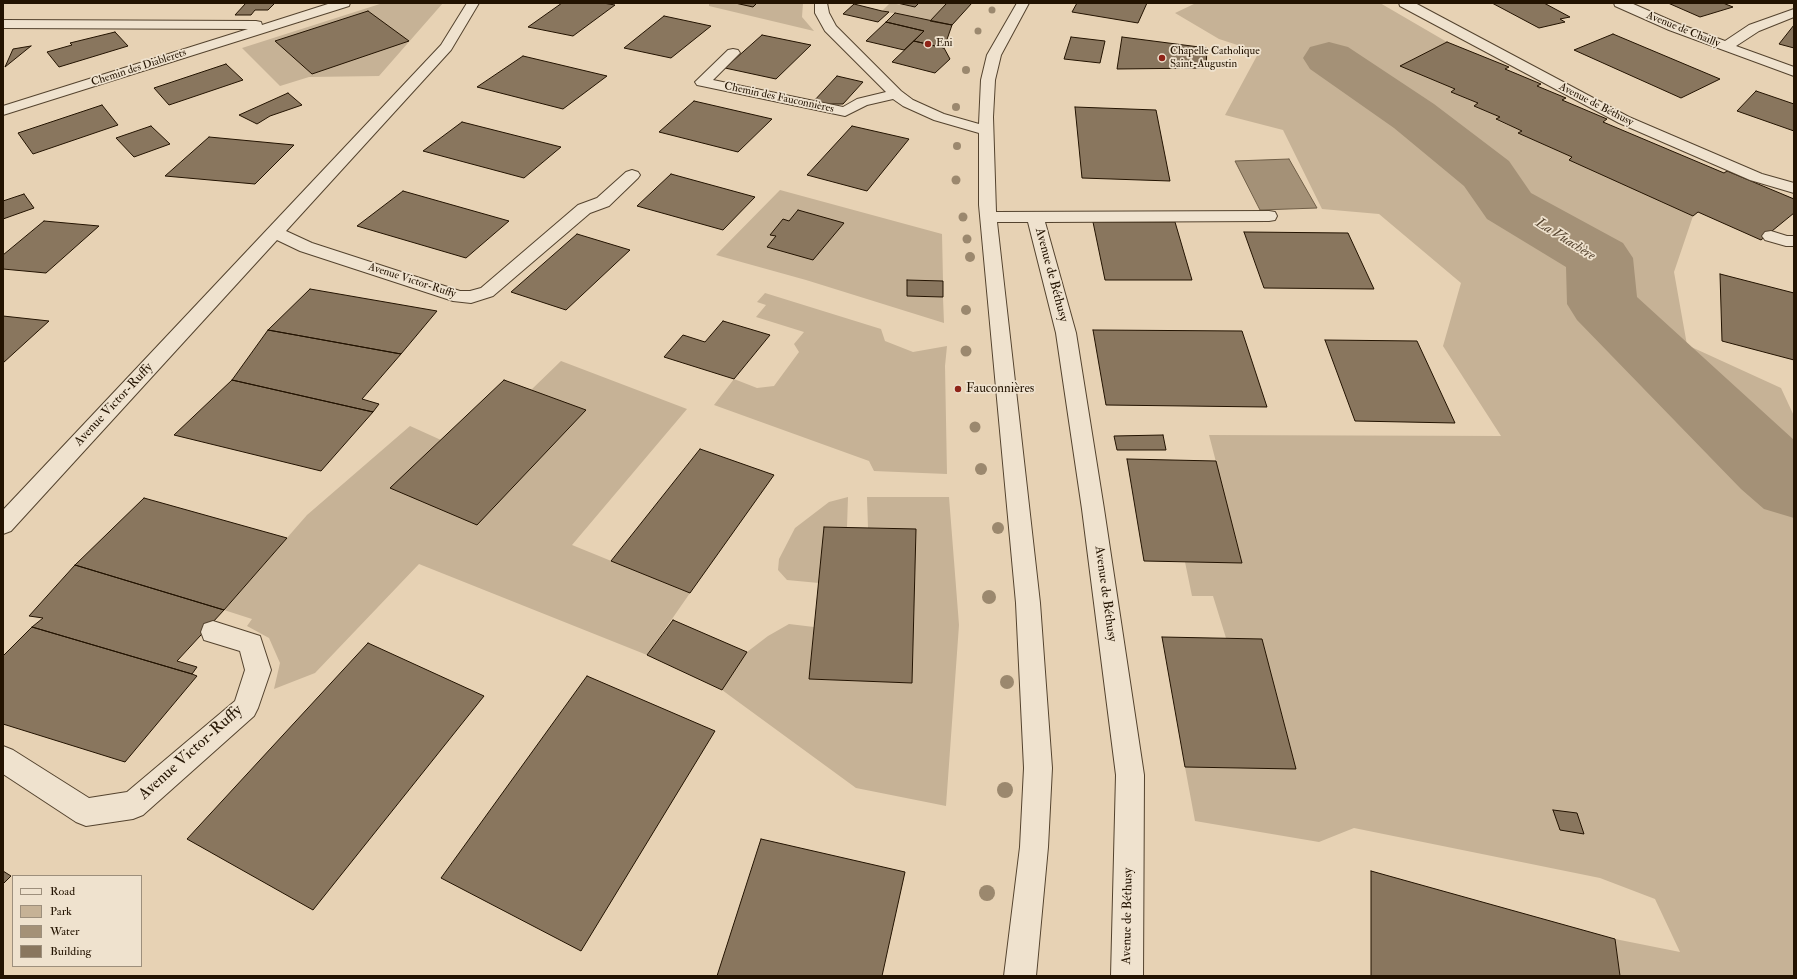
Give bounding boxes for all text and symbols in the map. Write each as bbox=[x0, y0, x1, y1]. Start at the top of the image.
street label: Avenue de Chailly bbox=[1644, 9, 1722, 51]
place label: Eni bbox=[936, 37, 953, 51]
marker: Eni bbox=[923, 39, 933, 49]
place label: Chapelle Catholique Saint-Augustin bbox=[1170, 45, 1260, 71]
street label: Chemin des Diablerets bbox=[90, 46, 188, 90]
marker: Chapelle Catholique Saint-Augustin bbox=[1157, 53, 1167, 63]
street label: Chemin des Fauconnières bbox=[723, 80, 835, 116]
street label: Avenue de Béthusy bbox=[1557, 81, 1635, 129]
water label: La Vuachère bbox=[1532, 215, 1598, 265]
street label: Avenue de Béthusy bbox=[1031, 226, 1071, 324]
street label: Avenue Victor-Ruffy bbox=[367, 261, 457, 301]
street label: Avenue Victor-Ruffy bbox=[71, 360, 157, 450]
place label: Fauconnières bbox=[966, 381, 1034, 397]
marker: Fauconnières bbox=[953, 384, 963, 394]
street label: Avenue de Béthusy bbox=[1091, 545, 1119, 643]
street label: Avenue Victor-Ruffy bbox=[135, 701, 247, 805]
street label: Avenue de Béthusy bbox=[1119, 868, 1137, 964]
legend bbox=[12, 875, 142, 967]
text: Road bbox=[50, 884, 75, 899]
text: Park bbox=[50, 904, 72, 919]
text: Water bbox=[50, 924, 79, 939]
text: Building bbox=[50, 944, 91, 959]

